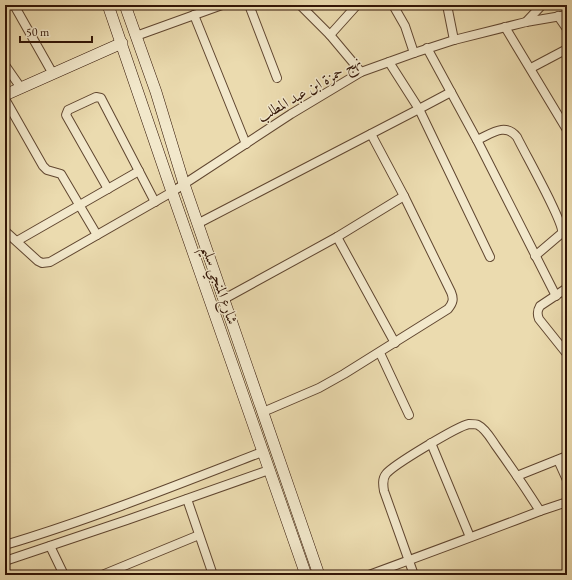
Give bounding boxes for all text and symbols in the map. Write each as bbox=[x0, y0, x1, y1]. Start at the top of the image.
scale bar bbox=[20, 18, 92, 44]
text: 50 m bbox=[26, 24, 50, 40]
street label: نهج حمزة ابن عبد المطلب bbox=[254, 51, 366, 130]
street label: شارع المنجي سليم bbox=[192, 243, 243, 329]

